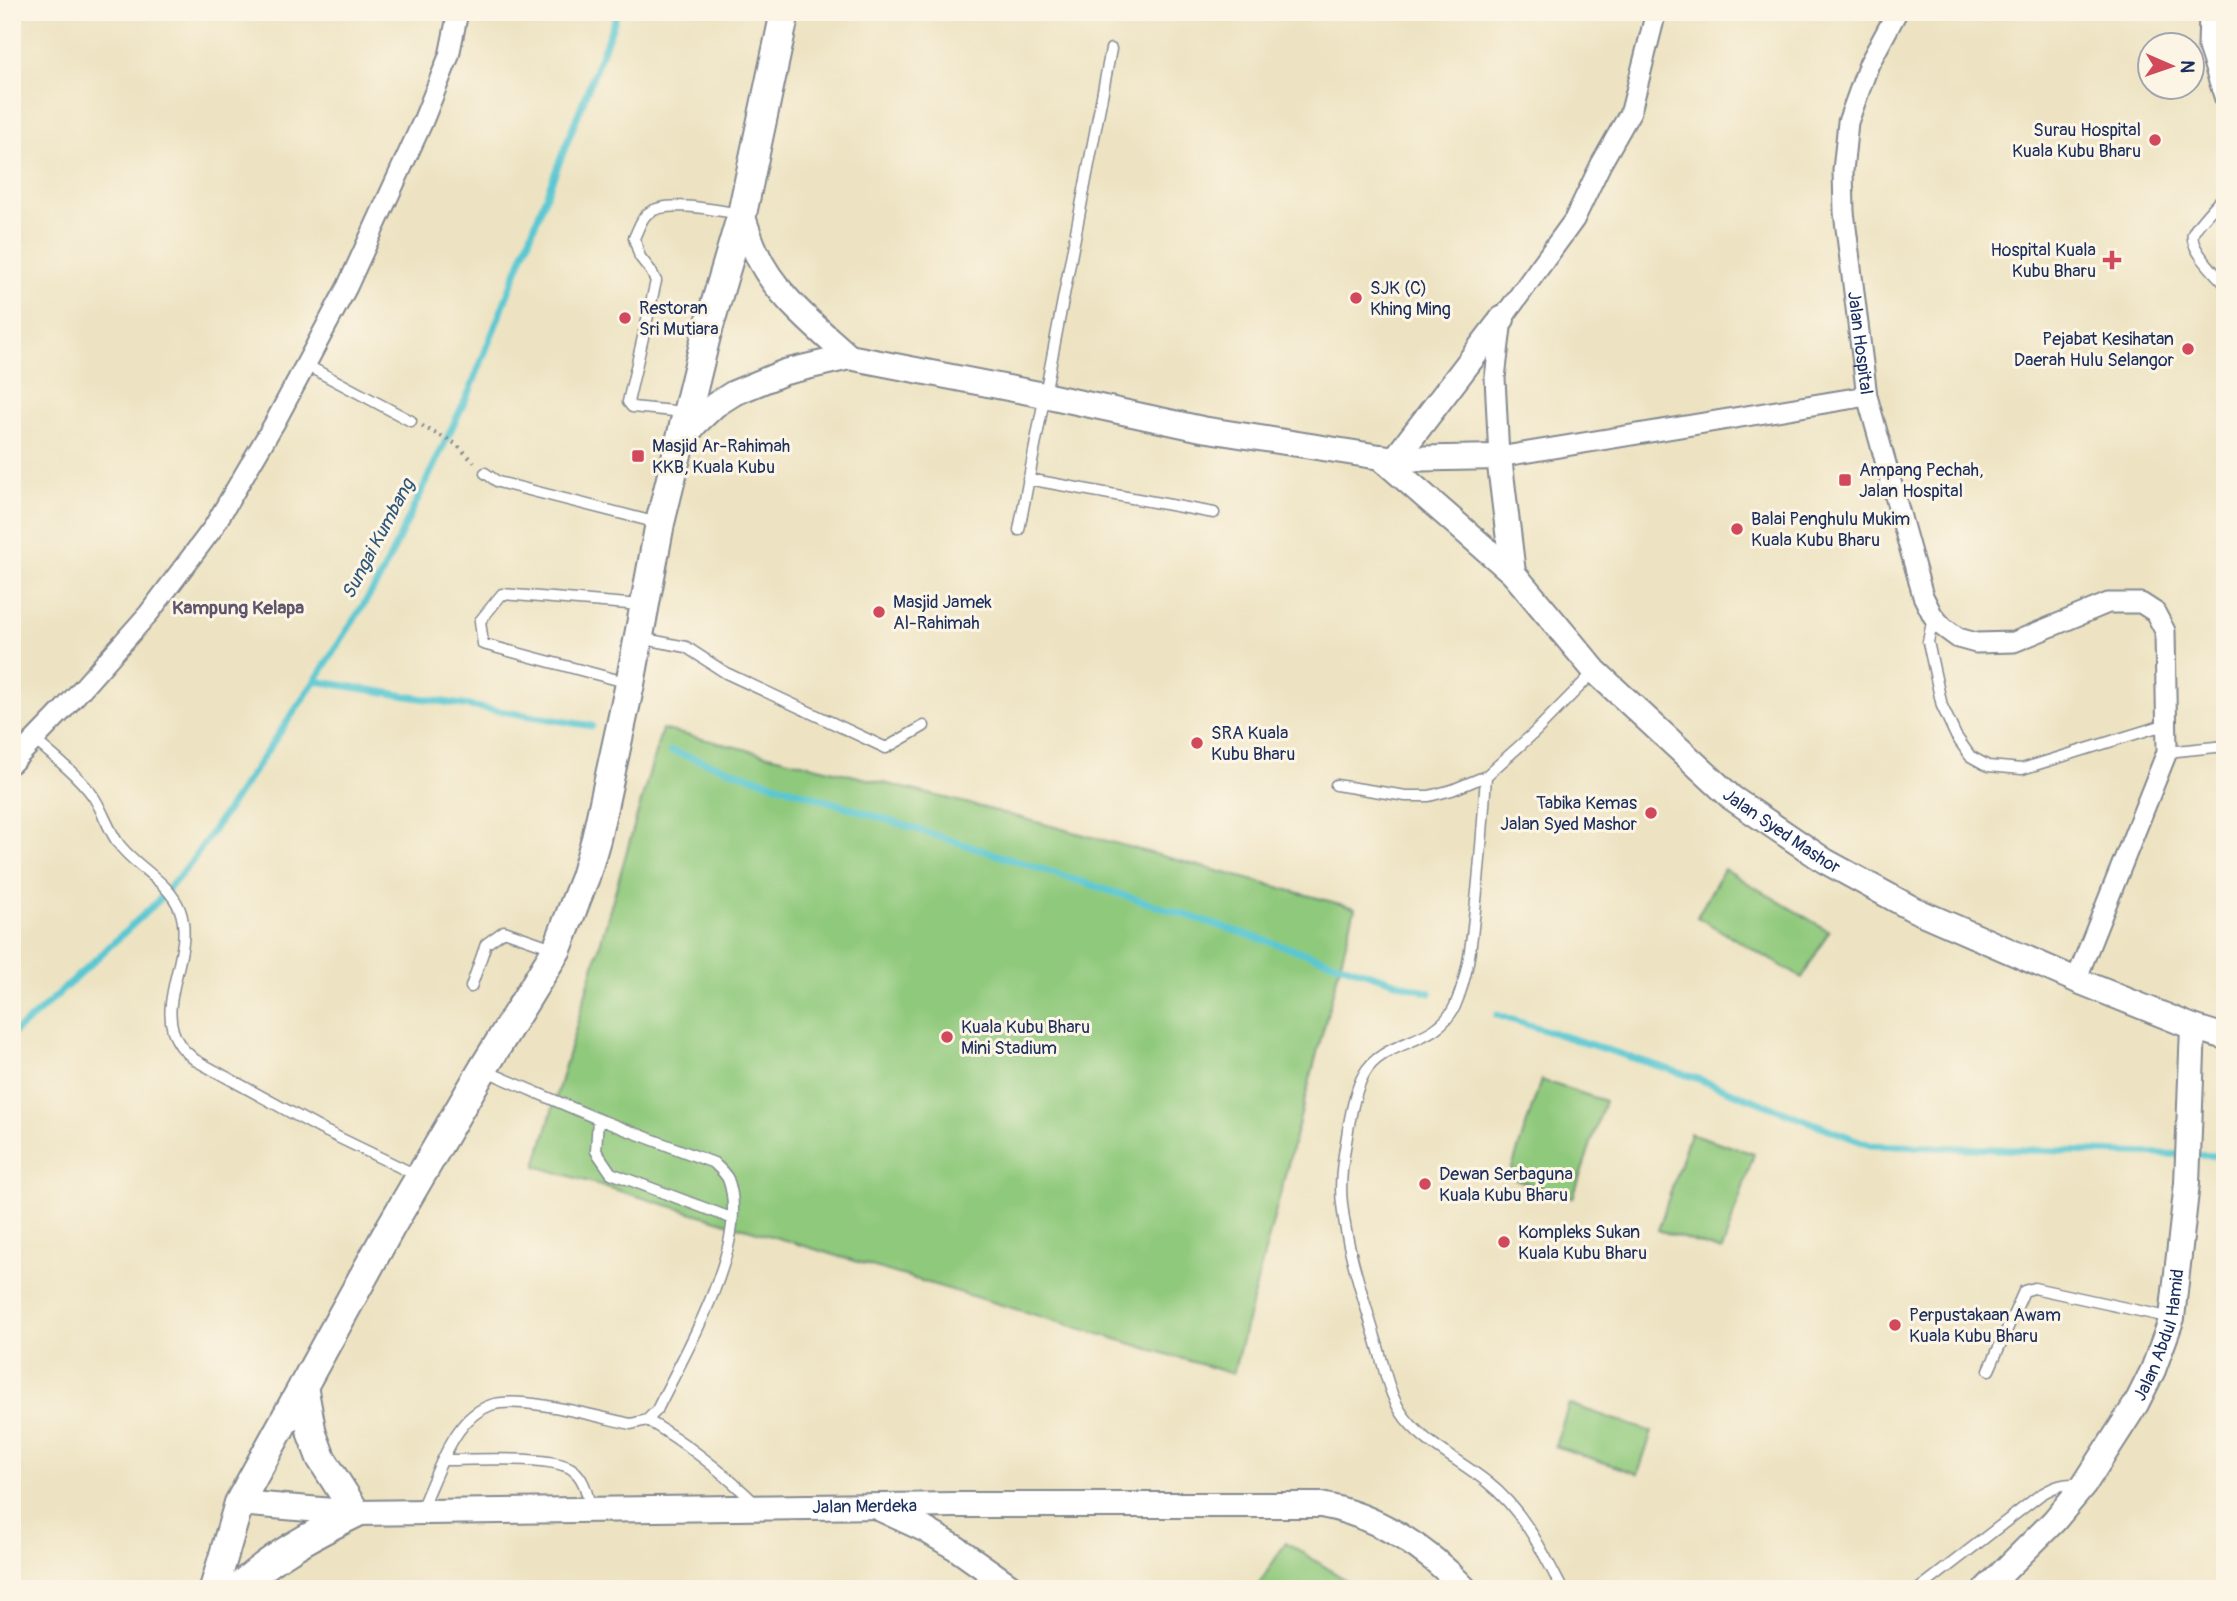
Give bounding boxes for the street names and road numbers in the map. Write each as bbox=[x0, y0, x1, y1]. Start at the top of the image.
street label: Jalan Hospital bbox=[1843, 290, 1878, 396]
street label: Jalan Syed Mashor bbox=[1718, 784, 1845, 879]
street label: Jalan Abdul Hamid bbox=[2128, 1268, 2189, 1405]
street label: Jalan Merdeka bbox=[812, 1494, 917, 1518]

